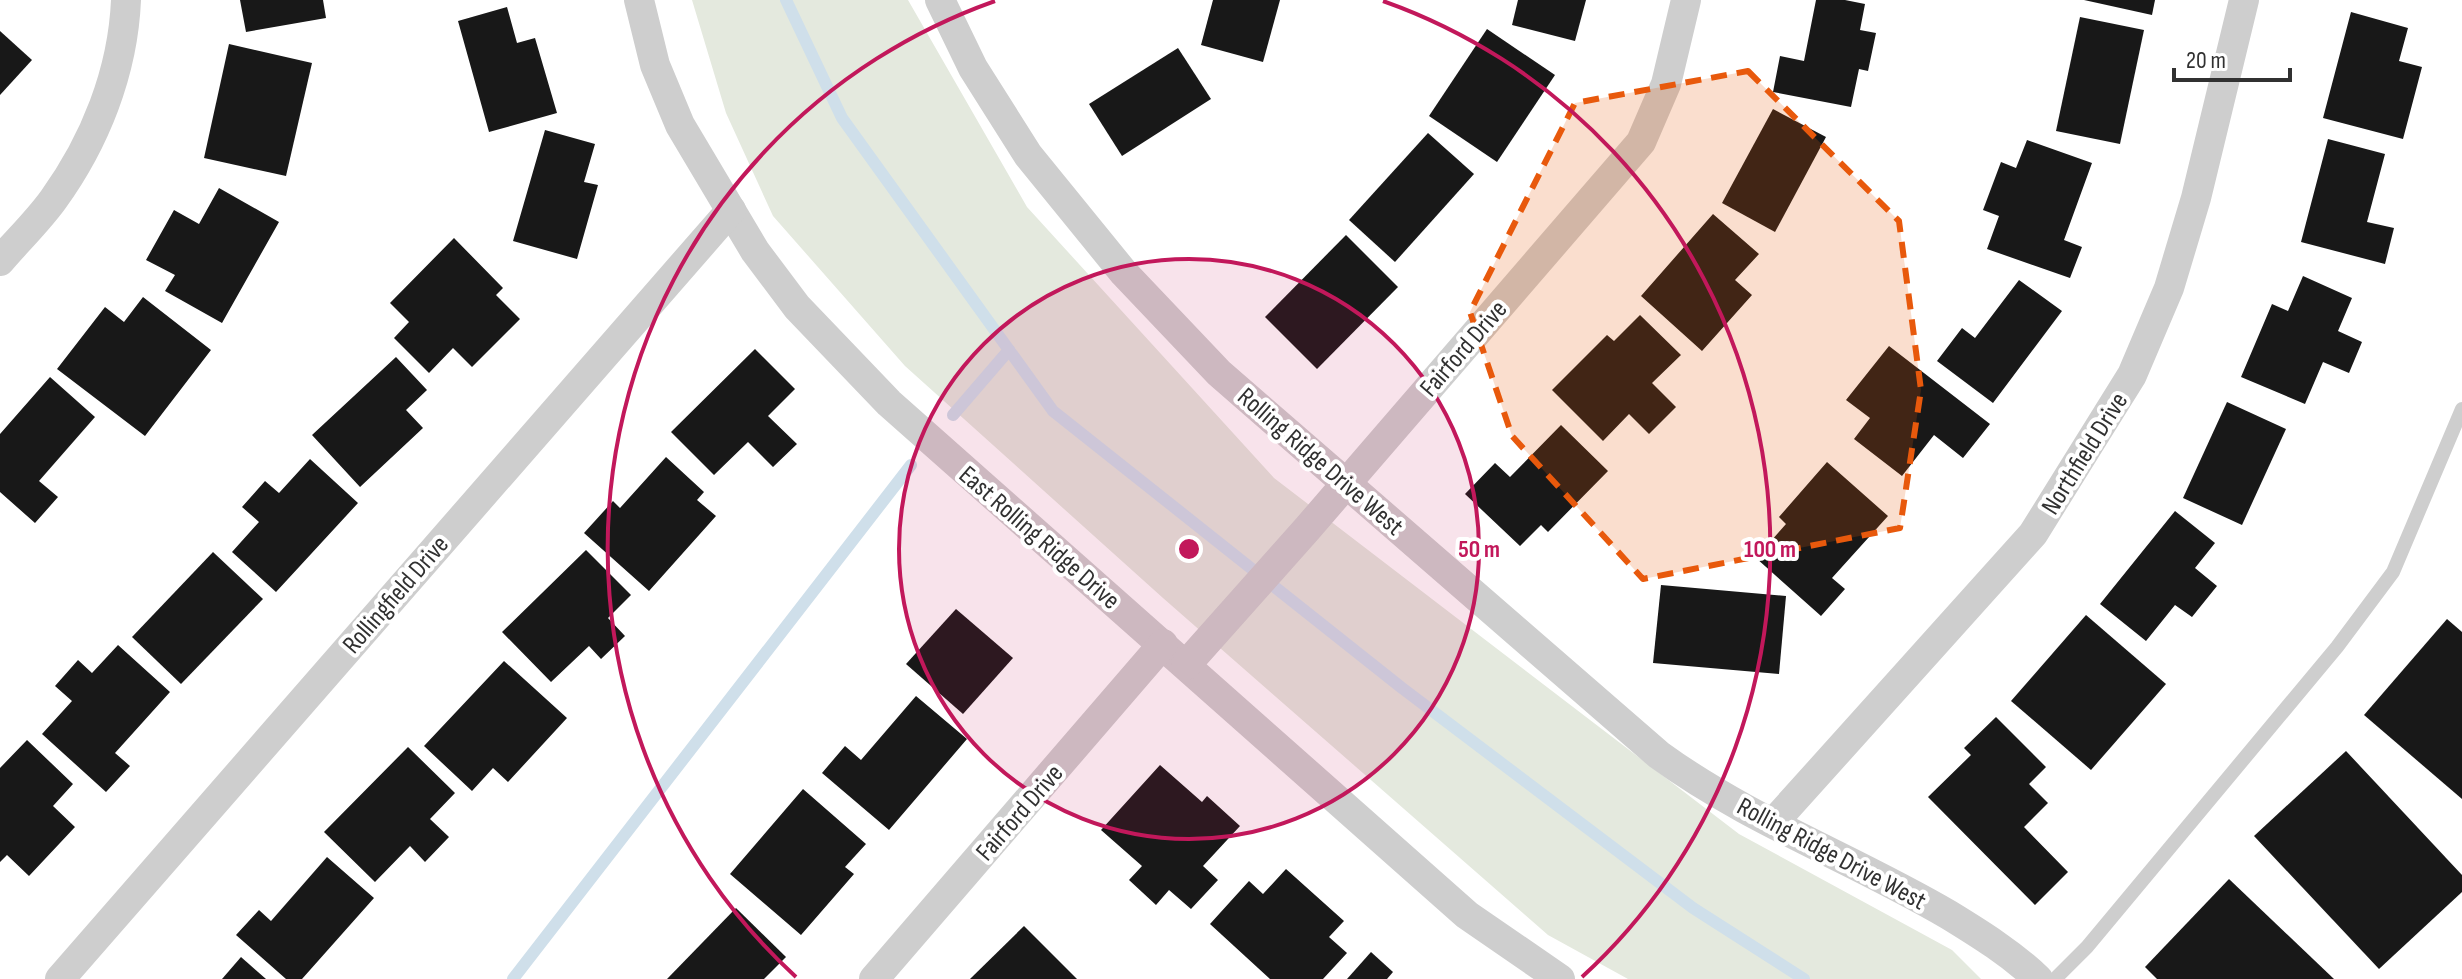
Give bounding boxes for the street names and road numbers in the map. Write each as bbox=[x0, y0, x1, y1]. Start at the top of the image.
street label: Fairford Drive bbox=[1414, 295, 1514, 403]
street label: Rolling Ridge Drive West bbox=[1231, 382, 1409, 543]
street label: Northfield Drive bbox=[2036, 387, 2135, 520]
street label: East Rolling Ridge Drive bbox=[952, 460, 1126, 616]
street label: Rollingfield Drive bbox=[337, 530, 456, 660]
street label: Fairford Drive bbox=[970, 759, 1070, 867]
street label: Rolling Ridge Drive West bbox=[1732, 791, 1931, 917]

